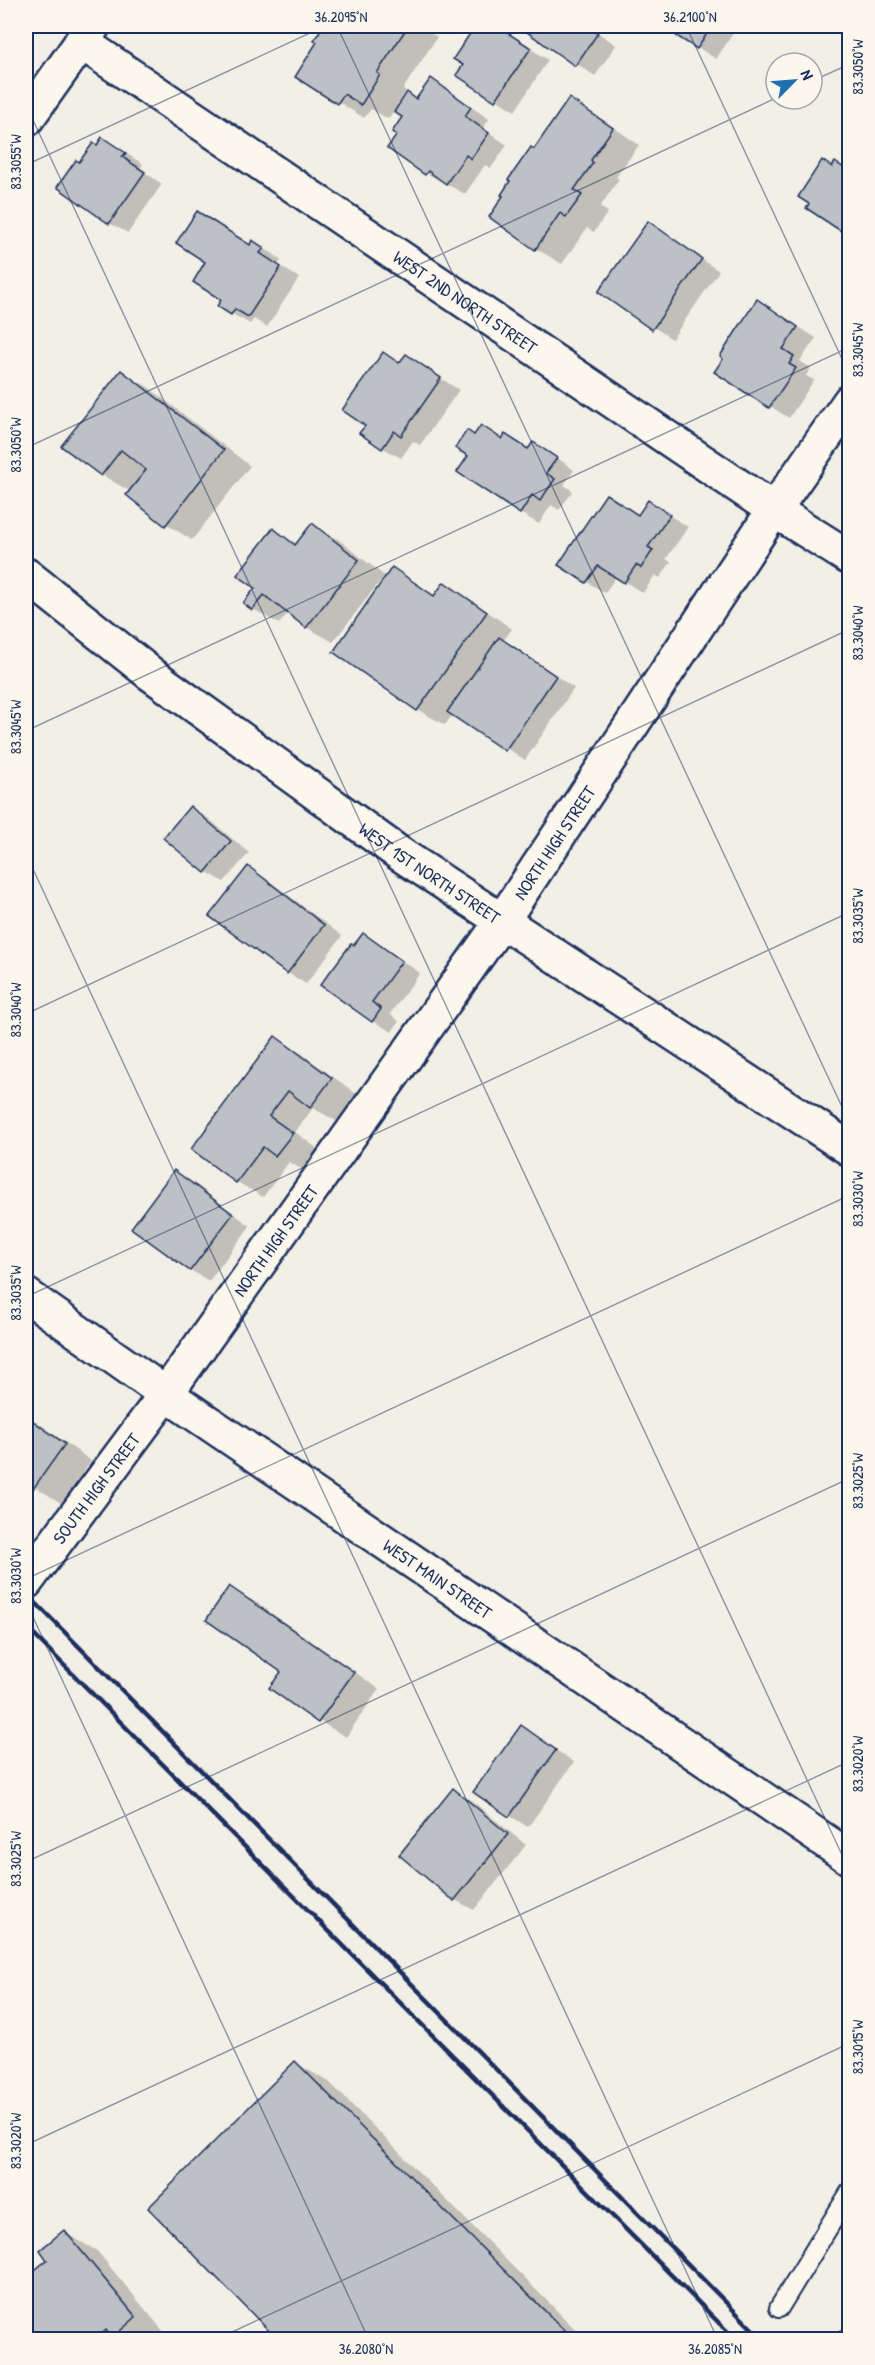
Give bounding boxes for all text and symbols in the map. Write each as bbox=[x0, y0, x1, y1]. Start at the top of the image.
text: 36.2095°N bbox=[315, 6, 368, 27]
text: 36.2100°N bbox=[663, 6, 717, 27]
text: 83.3050°W bbox=[847, 38, 868, 95]
north arrow bbox=[764, 51, 824, 111]
text: N bbox=[796, 66, 820, 84]
text: 83.3055°W bbox=[5, 134, 26, 190]
street label: WEST 2ND NORTH STREET bbox=[389, 244, 543, 360]
text: 83.3045°W bbox=[847, 322, 868, 377]
text: 83.3050°W bbox=[5, 416, 26, 473]
text: 83.3040°W bbox=[847, 605, 868, 660]
text: 83.3045°W bbox=[5, 699, 26, 754]
street label: NORTH HIGH STREET bbox=[507, 780, 601, 904]
street label: WEST 1ST NORTH STREET bbox=[354, 816, 506, 929]
text: 83.3035°W bbox=[847, 887, 868, 944]
text: 83.3040°W bbox=[5, 982, 26, 1037]
text: 83.3030°W bbox=[847, 1170, 868, 1227]
street label: NORTH HIGH STREET bbox=[227, 1179, 324, 1301]
text: 83.3035°W bbox=[5, 1264, 26, 1321]
street label: SOUTH HIGH STREET bbox=[46, 1427, 146, 1549]
text: 83.3025°W bbox=[847, 1452, 868, 1509]
street label: WEST MAIN STREET bbox=[378, 1533, 498, 1625]
text: 83.3030°W bbox=[5, 1547, 26, 1604]
text: 83.3020°W bbox=[847, 1735, 868, 1792]
text: 83.3025°W bbox=[5, 1830, 26, 1887]
text: 83.3015°W bbox=[847, 2019, 868, 2074]
text: 83.3020°W bbox=[5, 2112, 26, 2169]
text: 36.2080°N bbox=[339, 2338, 393, 2359]
text: 36.2085°N bbox=[688, 2338, 742, 2359]

